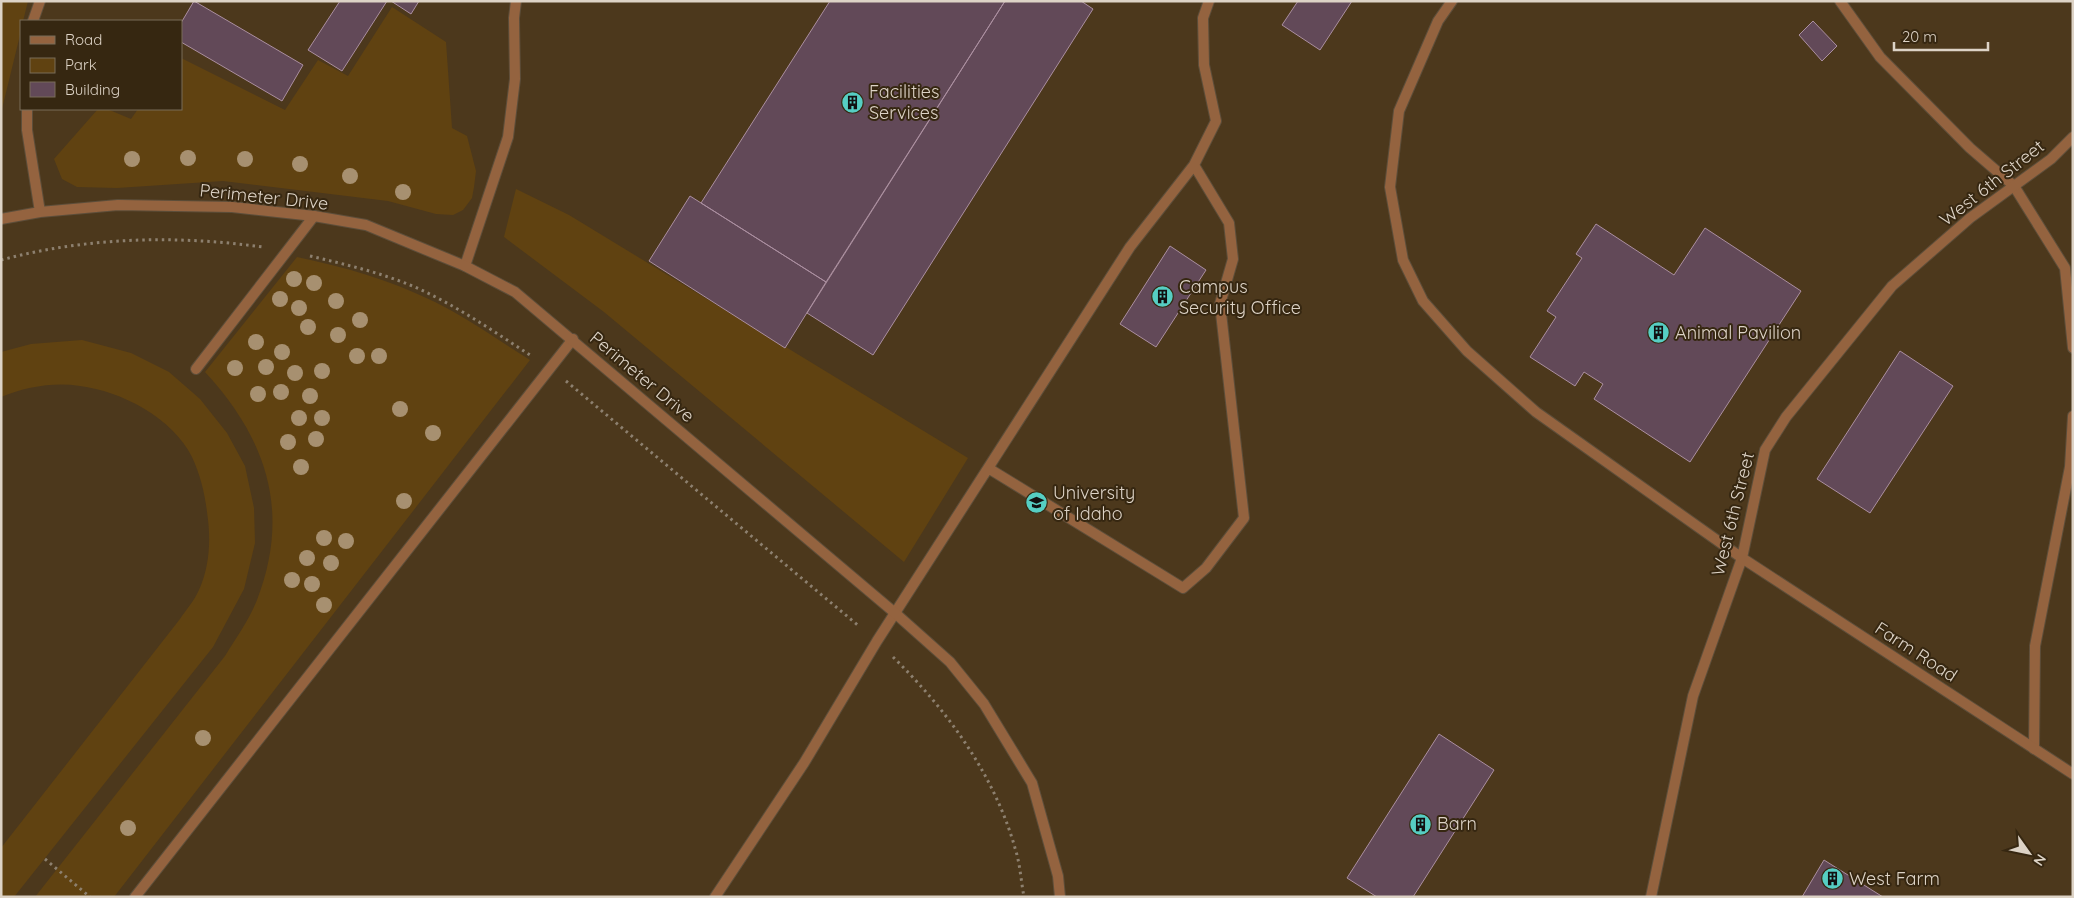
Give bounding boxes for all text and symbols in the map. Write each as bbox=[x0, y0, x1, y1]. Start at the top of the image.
legend bbox=[20, 20, 182, 110]
scale bar bbox=[1894, 20, 1988, 52]
text: 20 m bbox=[1902, 27, 1937, 46]
text: Road bbox=[65, 30, 102, 49]
text: Park bbox=[65, 55, 97, 74]
text: Building bbox=[65, 80, 120, 99]
place label: Facilities Services bbox=[869, 80, 939, 124]
building icon: Facilities Services bbox=[841, 90, 865, 114]
street label: West 6th Street bbox=[1935, 134, 2049, 231]
street label: Perimeter Drive bbox=[198, 178, 330, 215]
place label: Campus Security Office bbox=[1179, 275, 1301, 319]
building icon: Campus Security Office bbox=[1151, 285, 1175, 309]
building icon: Animal Pavilion bbox=[1647, 321, 1671, 345]
place label: Animal Pavilion bbox=[1675, 321, 1801, 344]
street label: Perimeter Drive bbox=[585, 326, 699, 427]
street label: West 6th Street bbox=[1706, 450, 1759, 578]
place label: University of Idaho bbox=[1053, 481, 1135, 525]
school or university icon: University of Idaho bbox=[1025, 491, 1049, 515]
street label: Farm Road bbox=[1871, 616, 1962, 687]
building icon: Barn bbox=[1409, 812, 1433, 836]
place label: Barn bbox=[1437, 812, 1477, 835]
north arrow bbox=[2004, 828, 2054, 878]
text: N bbox=[2030, 851, 2050, 869]
building icon: West Farm bbox=[1821, 867, 1845, 891]
place label: West Farm bbox=[1849, 867, 1940, 890]

